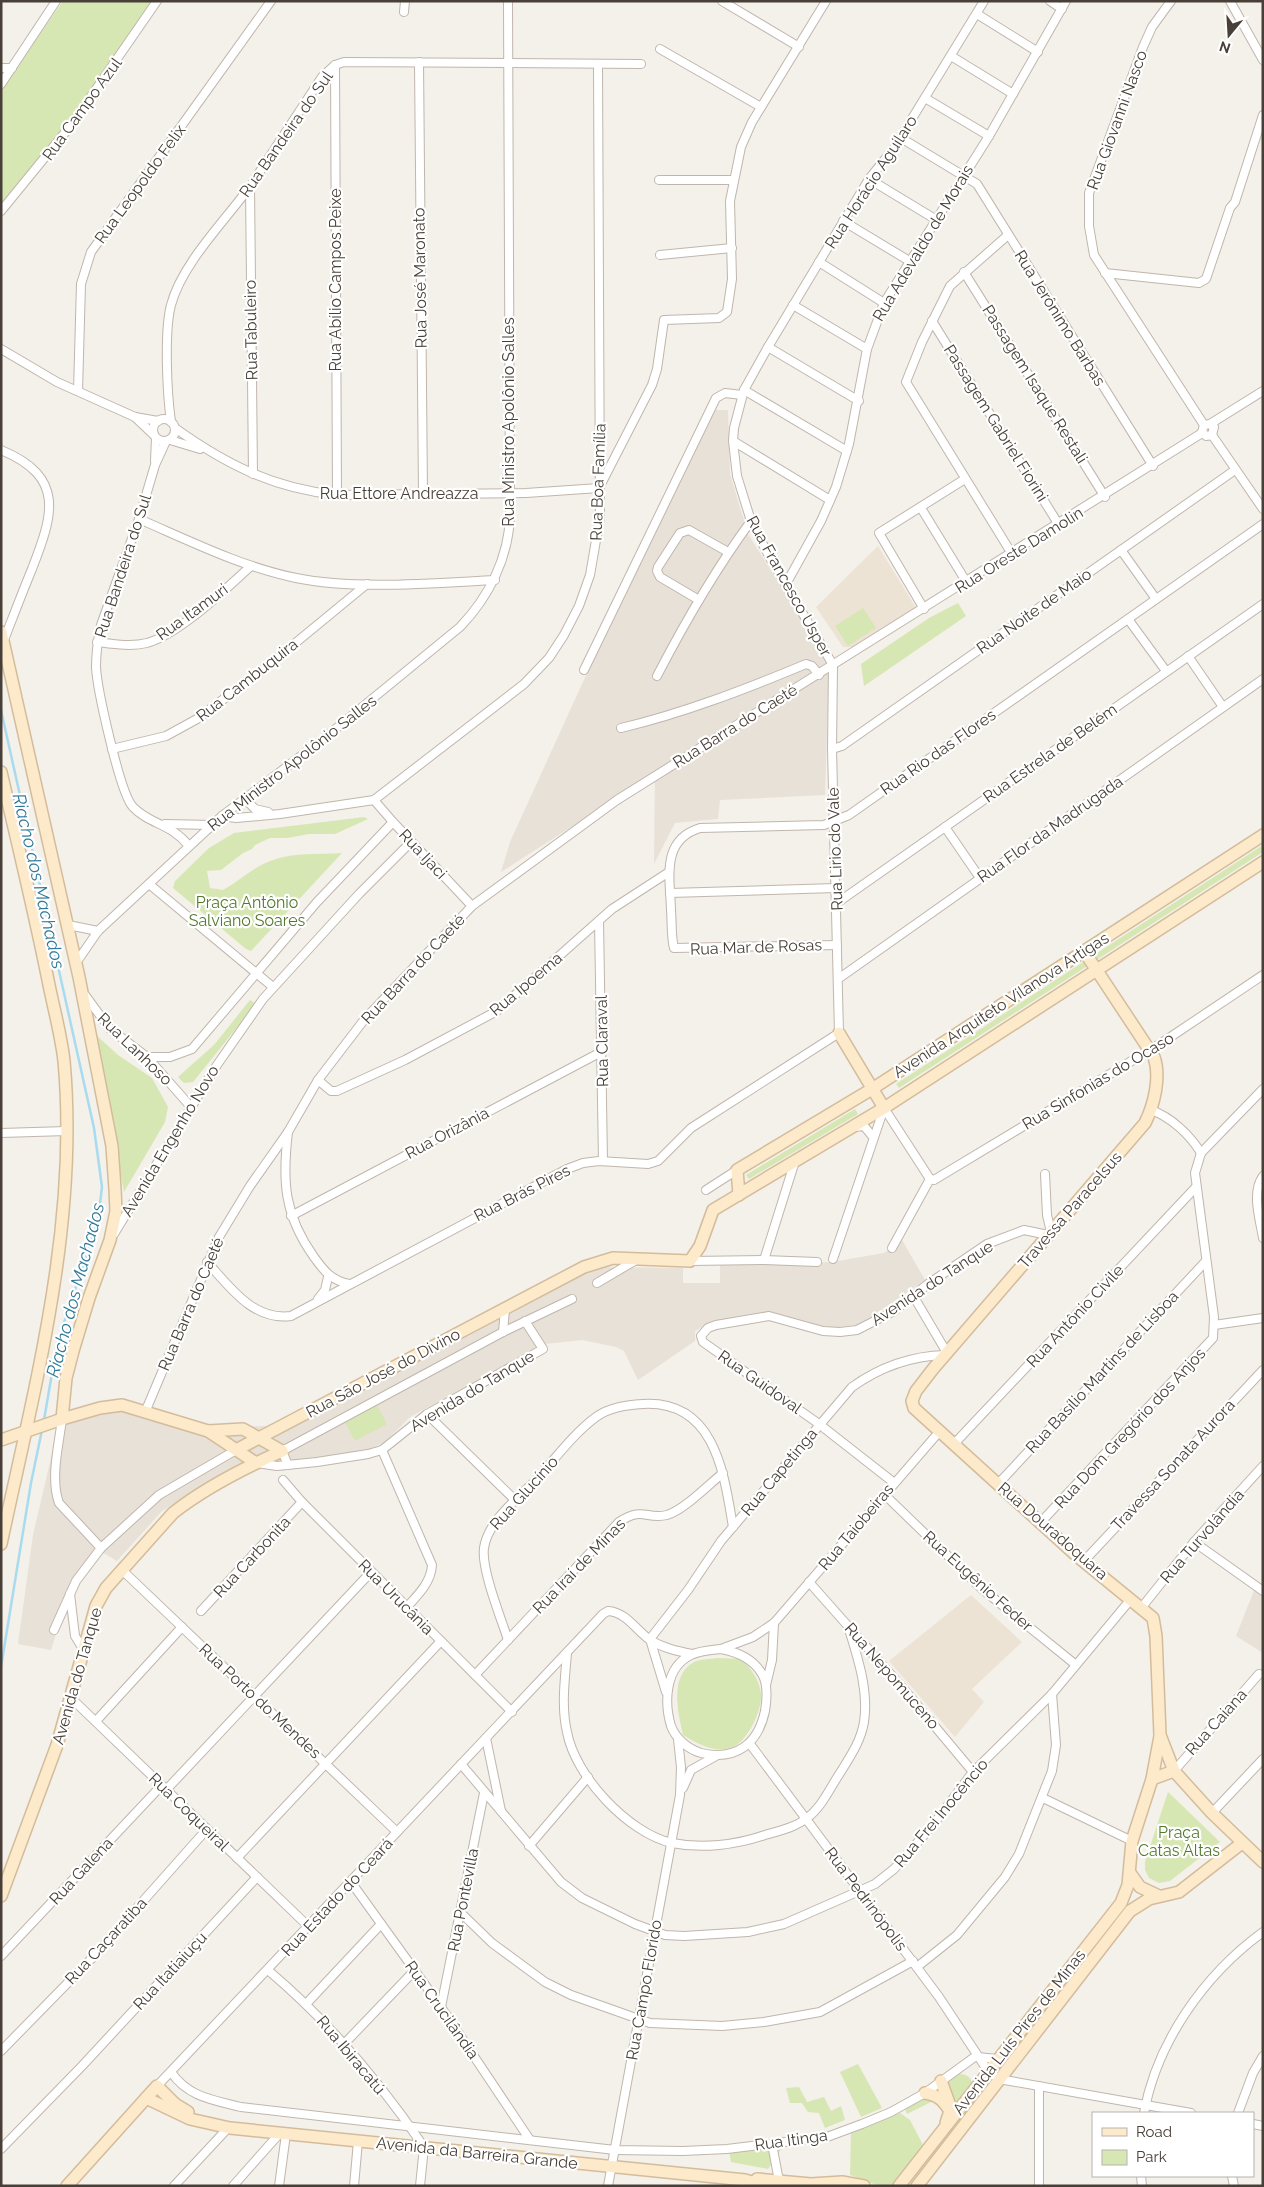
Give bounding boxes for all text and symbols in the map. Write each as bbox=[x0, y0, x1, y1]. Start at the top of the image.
north arrow bbox=[1204, 10, 1254, 60]
text: N bbox=[1217, 38, 1233, 57]
street label: Rua Giovanni Nasco bbox=[1083, 48, 1151, 192]
street label: Rua Campo Azul bbox=[38, 53, 126, 164]
street label: Rua Bandeira do Sul bbox=[235, 67, 337, 201]
street label: Rua Horácio Aguilaro bbox=[821, 112, 921, 252]
street label: Rua Leopoldo Felix bbox=[91, 121, 189, 247]
street label: Rua Adevaldo de Morais bbox=[869, 161, 977, 325]
street label: Rua Abílio Campos Peixe bbox=[326, 188, 345, 372]
street label: Rua José Maronato bbox=[409, 207, 431, 349]
street label: Rua Jerônimo Barbas bbox=[1010, 247, 1110, 390]
street label: Rua Tabuleiro bbox=[241, 280, 261, 380]
street label: Passagem Isaque Restali bbox=[978, 301, 1092, 467]
street label: Rua Ministro Apolônio Salles bbox=[499, 317, 518, 527]
street label: Passagem Gabriel Fiorini bbox=[940, 341, 1052, 505]
street label: Rua Boa Família bbox=[586, 423, 610, 541]
street label: Rua Ettore Andreazza bbox=[320, 484, 478, 503]
street label: Rua Bandeira do Sul bbox=[91, 491, 155, 640]
street label: Rua Oreste Damolin bbox=[952, 503, 1086, 597]
street label: Rua Francesco Usper bbox=[742, 512, 836, 660]
street label: Rua Noite de Maio bbox=[973, 564, 1095, 658]
street label: Rua Itamuri bbox=[152, 580, 232, 644]
street label: Rua Cambuquira bbox=[192, 634, 302, 726]
street label: Rua Barra do Caeté bbox=[669, 680, 801, 772]
street label: Rua Ministro Apolônio Salles bbox=[204, 691, 381, 835]
street label: Rua Estrela de Belém bbox=[979, 700, 1121, 806]
street label: Rua Rio das Flores bbox=[877, 705, 1000, 799]
street label: Rua Flor da Madrugada bbox=[974, 772, 1126, 886]
street label: Rua Lirio do Vale bbox=[823, 787, 847, 911]
water label: Riacho dos Machados bbox=[9, 791, 70, 971]
street label: Rua Ijaci bbox=[395, 825, 451, 883]
park label: Praça Antônio Salviano Soares bbox=[189, 893, 306, 930]
street label: Rua Barra do Caeté bbox=[357, 910, 469, 1028]
street label: Avenida Arquiteto Vilanova Artigas bbox=[890, 928, 1113, 1082]
street label: Rua Mar de Rosas bbox=[690, 935, 823, 959]
street label: Rua Ipoema bbox=[486, 948, 566, 1020]
street label: Rua Claraval bbox=[592, 994, 612, 1087]
street label: Rua Lanhoso bbox=[94, 1009, 176, 1089]
street label: Rua Sinfonias do Ocaso bbox=[1019, 1028, 1177, 1134]
street label: Avenida Engenho Novo bbox=[117, 1062, 223, 1220]
street label: Rua Orizânia bbox=[402, 1103, 492, 1163]
street label: Travessa Paracelsus bbox=[1014, 1148, 1126, 1272]
street label: Rua Brás Pires bbox=[471, 1161, 573, 1225]
water label: Riacho dos Machados bbox=[42, 1200, 109, 1379]
street label: Rua Barra do Caeté bbox=[154, 1234, 228, 1374]
street label: Avenida do Tanque bbox=[867, 1237, 997, 1329]
street label: Rua Antônio Civile bbox=[1023, 1261, 1127, 1371]
street label: Rua Basílio Martins de Lisboa bbox=[1022, 1287, 1182, 1457]
street label: Rua São José do Divino bbox=[303, 1324, 463, 1422]
street label: Rua Dom Gregório dos Anjos bbox=[1051, 1344, 1210, 1512]
street label: Avenida do Tanque bbox=[406, 1346, 538, 1436]
street label: Rua Guidoval bbox=[715, 1346, 806, 1418]
street label: Travessa Sonata Aurora bbox=[1107, 1395, 1239, 1535]
street label: Rua Capetinga bbox=[737, 1424, 821, 1520]
street label: Rua Glucínio bbox=[486, 1452, 562, 1534]
street label: Rua Douradoquara bbox=[994, 1478, 1112, 1584]
street label: Rua Taiobeiras bbox=[814, 1480, 898, 1574]
street label: Rua Turvolândia bbox=[1156, 1485, 1248, 1587]
street label: Rua Carbonita bbox=[210, 1512, 294, 1602]
street label: Rua Iraí de Minas bbox=[529, 1514, 629, 1618]
street label: Rua Eugênio Feder bbox=[919, 1527, 1037, 1635]
street label: Rua Urucânia bbox=[354, 1555, 438, 1639]
street label: Avenida do Tanque bbox=[48, 1605, 106, 1747]
street label: Rua Nepomuceno bbox=[841, 1619, 943, 1733]
street label: Rua Porto do Mendes bbox=[195, 1640, 325, 1763]
street label: Rua Caiana bbox=[1181, 1685, 1251, 1759]
street label: Rua Frei Inocêncio bbox=[890, 1755, 992, 1871]
street label: Rua Coqueiral bbox=[145, 1769, 233, 1855]
park label: Praça Catas Altas bbox=[1138, 1823, 1220, 1860]
street label: Rua Galena bbox=[45, 1834, 117, 1908]
street label: Rua Estado do Ceará bbox=[277, 1834, 397, 1960]
street label: Rua Pedrinópolis bbox=[821, 1843, 911, 1955]
street label: Rua Pontevilla bbox=[444, 1847, 482, 1953]
street label: Rua Caçaratiba bbox=[61, 1894, 151, 1988]
street label: Rua Campo Florido bbox=[622, 1918, 666, 2062]
street label: Rua Itatiaiuçu bbox=[129, 1928, 211, 2014]
street label: Avenida Luís Pires de Minas bbox=[949, 1945, 1090, 2118]
street label: Rua Crucilândia bbox=[401, 1957, 483, 2063]
street label: Rua Ibiracatú bbox=[313, 2012, 389, 2098]
legend bbox=[1092, 2112, 1254, 2177]
text: Road bbox=[1136, 2123, 1172, 2141]
street label: Rua Itinga bbox=[753, 2125, 829, 2155]
street label: Avenida da Barreira Grande bbox=[375, 2133, 579, 2173]
text: Park bbox=[1136, 2148, 1167, 2166]

